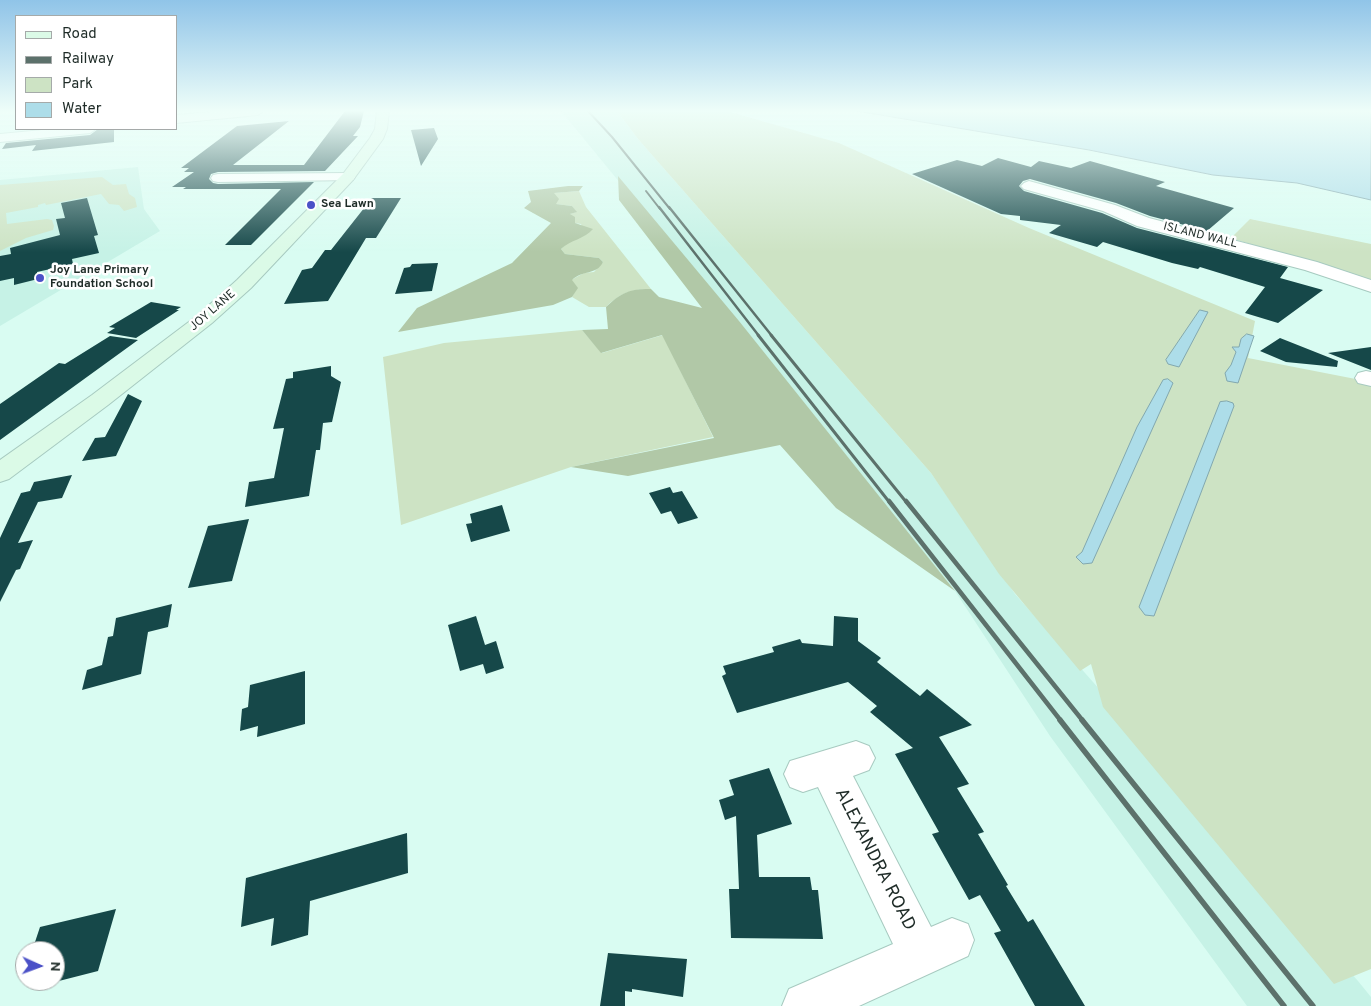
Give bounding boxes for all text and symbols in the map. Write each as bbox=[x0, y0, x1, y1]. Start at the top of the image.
legend bbox=[15, 15, 178, 130]
text: Road bbox=[62, 25, 97, 44]
text: Railway bbox=[62, 50, 114, 69]
text: Park bbox=[62, 75, 93, 94]
text: Water bbox=[62, 100, 101, 119]
place label: Sea Lawn bbox=[321, 198, 374, 212]
marker: Sea Lawn bbox=[305, 199, 317, 211]
street label: ISLAND WALL bbox=[1162, 220, 1238, 252]
place label: Joy Lane Primary Foundation School bbox=[50, 264, 153, 292]
marker: Joy Lane Primary Foundation School bbox=[34, 272, 46, 284]
street label: JOY LANE bbox=[187, 287, 239, 335]
street label: ALEXANDRA ROAD bbox=[829, 785, 919, 935]
north arrow bbox=[15, 941, 65, 991]
text: N bbox=[46, 961, 63, 972]

